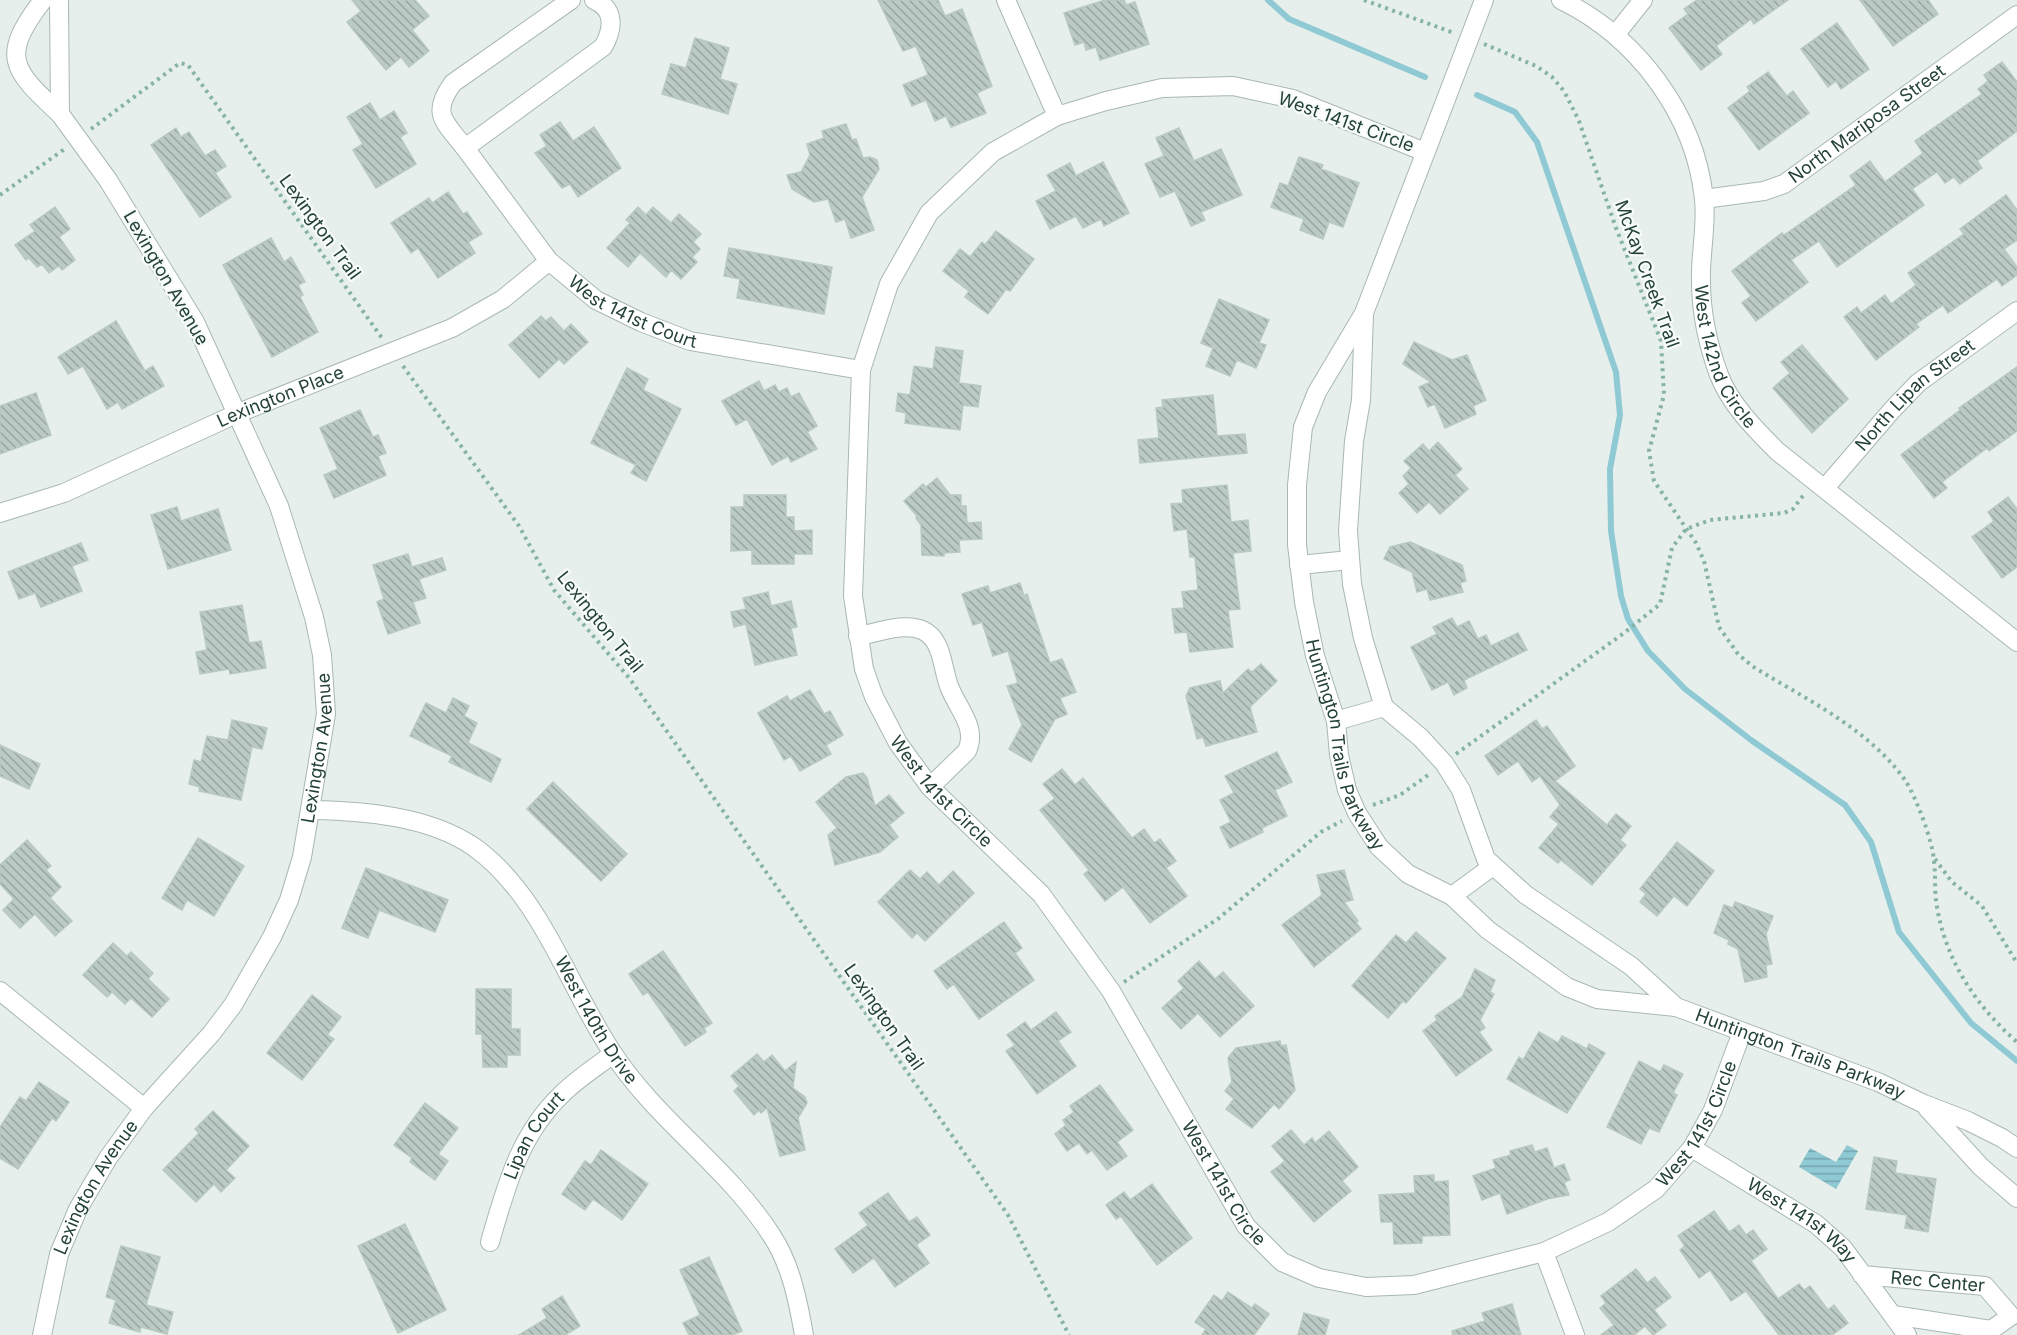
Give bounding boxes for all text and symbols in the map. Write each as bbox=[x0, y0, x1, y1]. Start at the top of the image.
street label: North Mariposa Street bbox=[1784, 60, 1949, 187]
street label: West 141st Circle bbox=[1275, 87, 1417, 156]
street label: Lexington Trail bbox=[275, 170, 366, 283]
street label: McKay Creek Trail bbox=[1611, 197, 1684, 350]
street label: Lexington Avenue bbox=[119, 207, 213, 349]
street label: West 141st Court bbox=[564, 271, 698, 352]
street label: West 142nd Circle bbox=[1691, 284, 1761, 432]
street label: North Lipan Street bbox=[1851, 334, 1978, 455]
street label: Lexington Place bbox=[213, 361, 347, 431]
street label: Lexington Trail bbox=[553, 567, 648, 677]
street label: Huntington Trails Parkway bbox=[1302, 637, 1389, 854]
street label: Lexington Avenue bbox=[297, 672, 336, 825]
street label: West 141st Circle bbox=[886, 731, 997, 851]
street label: West 140th Drive bbox=[551, 952, 642, 1088]
street label: Lexington Trail bbox=[840, 960, 929, 1074]
street label: Huntington Trails Parkway bbox=[1693, 1004, 1909, 1103]
street label: West 141st Circle bbox=[1652, 1058, 1740, 1191]
street label: Lipan Court bbox=[499, 1087, 568, 1182]
street label: Lexington Avenue bbox=[49, 1116, 142, 1258]
street label: West 141st Circle bbox=[1178, 1117, 1271, 1250]
street label: West 141st Way bbox=[1743, 1173, 1861, 1267]
street label: Rec Center bbox=[1890, 1267, 1986, 1296]

